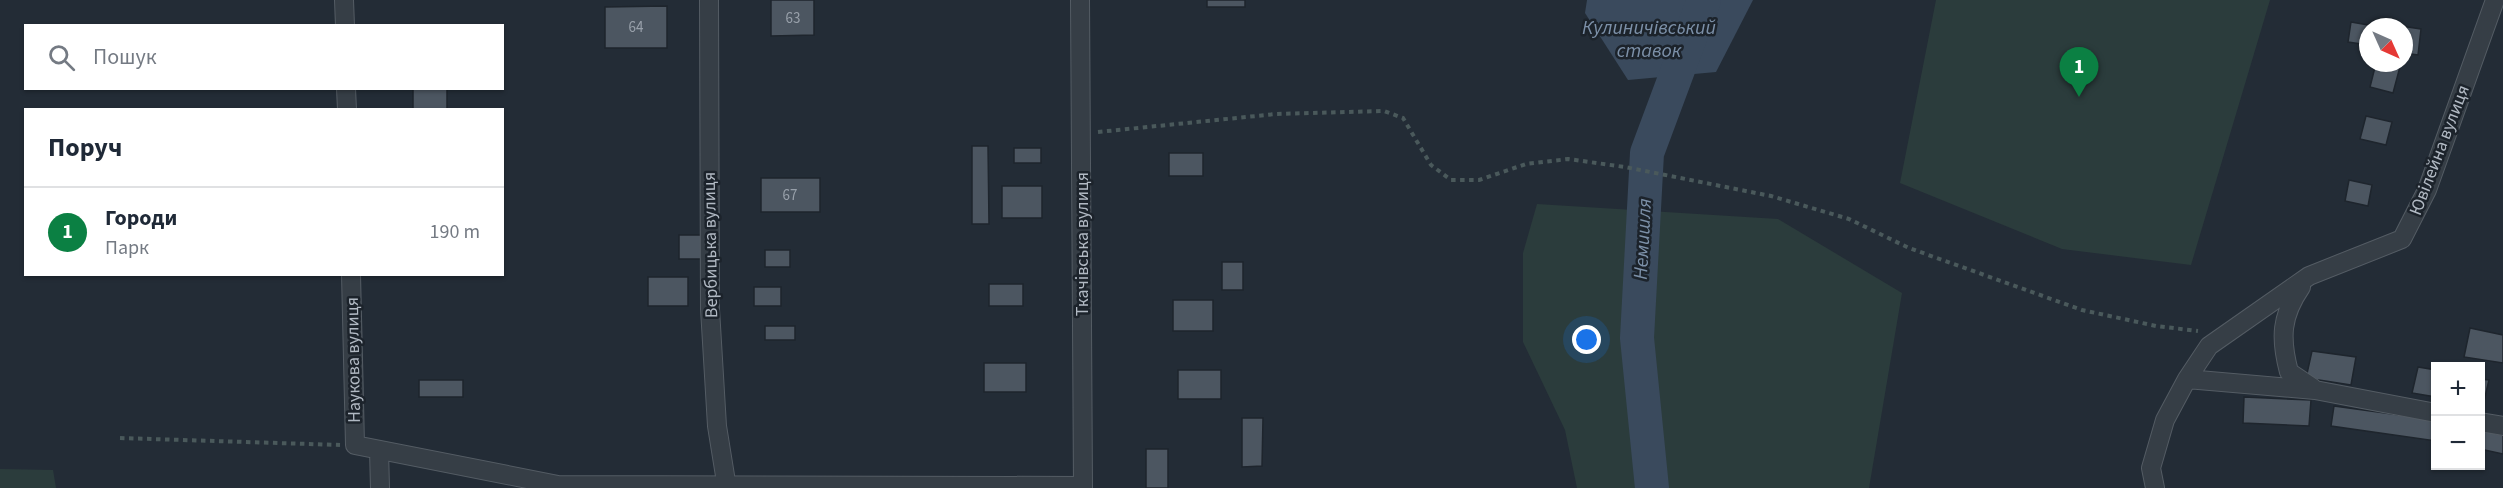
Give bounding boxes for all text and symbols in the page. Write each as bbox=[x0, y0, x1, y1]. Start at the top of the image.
house number: 63 bbox=[786, 8, 800, 29]
water label: Кулиничівський ставок bbox=[1582, 14, 1716, 65]
house number: 64 bbox=[629, 17, 644, 38]
north arrow bbox=[2359, 18, 2413, 72]
search box bbox=[24, 24, 504, 90]
icon: search bbox=[45, 41, 78, 74]
text: Пошук bbox=[93, 41, 157, 73]
pin: 1 bbox=[2060, 48, 2098, 97]
street label: Ювілейна вулиця bbox=[2403, 81, 2476, 219]
text: Поруч bbox=[48, 129, 122, 166]
street label: Вербицька вулиця bbox=[697, 172, 724, 318]
street label: Ткачівська вулиця bbox=[1070, 172, 1095, 316]
house number: 67 bbox=[783, 185, 797, 206]
water label: Немишля bbox=[1627, 198, 1659, 280]
text: Городи bbox=[105, 202, 177, 234]
text: 1 bbox=[62, 218, 73, 246]
text: 190 m bbox=[430, 218, 480, 246]
text: Парк bbox=[105, 234, 149, 262]
street label: Наукова вулиця bbox=[340, 297, 367, 423]
your location bbox=[1572, 325, 1601, 354]
map controls bbox=[2431, 362, 2485, 470]
button: + bbox=[2431, 362, 2485, 416]
button: − bbox=[2431, 416, 2485, 470]

